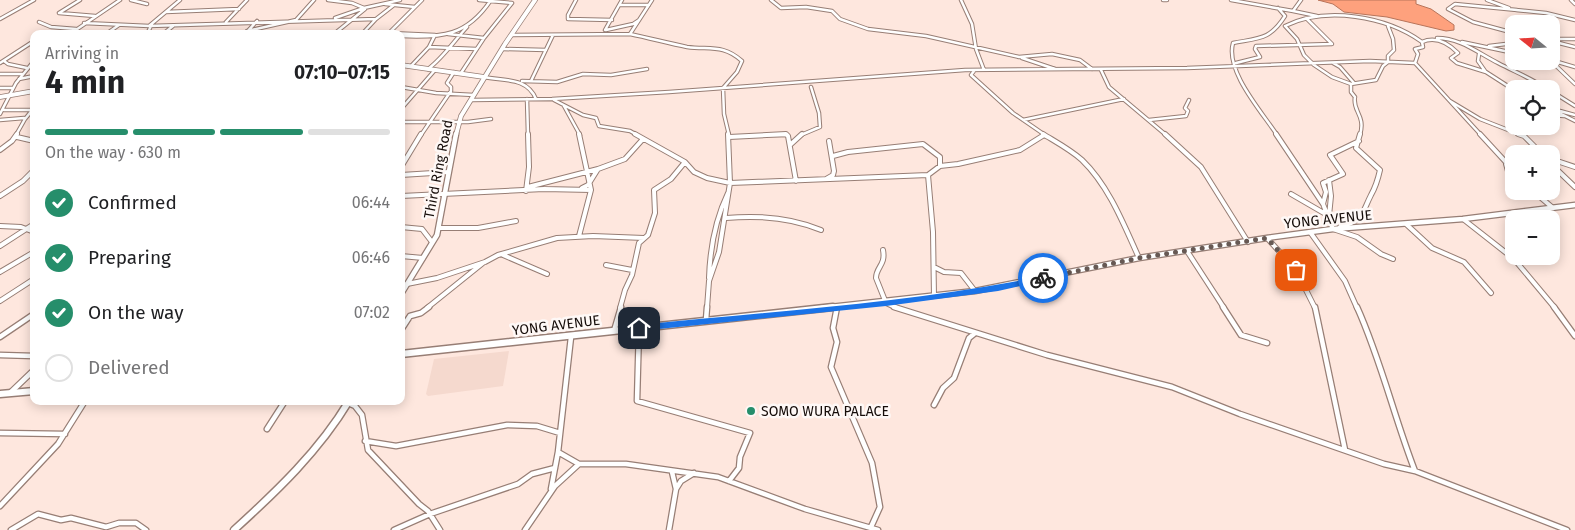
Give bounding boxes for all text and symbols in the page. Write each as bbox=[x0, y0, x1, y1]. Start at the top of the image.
north arrow bbox=[1505, 15, 1560, 70]
map controls bbox=[1505, 15, 1560, 265]
text: Arriving in bbox=[45, 44, 119, 63]
text: 07:10–07:15 bbox=[294, 61, 390, 84]
text: 4 min bbox=[45, 63, 125, 101]
button: locate bbox=[1505, 80, 1560, 135]
street label: Third Ring Road bbox=[421, 118, 456, 220]
text: On the way · 630 m bbox=[45, 143, 181, 162]
button: + bbox=[1505, 145, 1560, 200]
icon: check bbox=[45, 189, 73, 217]
text: Confirmed bbox=[88, 191, 177, 214]
text: 06:44 bbox=[352, 193, 390, 212]
street label: YONG AVENUE bbox=[1283, 206, 1373, 233]
button: − bbox=[1505, 210, 1560, 265]
icon: check bbox=[45, 244, 73, 272]
text: Preparing bbox=[88, 246, 171, 269]
text: 06:46 bbox=[352, 248, 390, 267]
pin bbox=[1275, 249, 1317, 291]
courier bbox=[1018, 253, 1068, 303]
icon: bag bbox=[1282, 256, 1310, 284]
icon: bike bbox=[1029, 264, 1057, 292]
icon: check bbox=[45, 299, 73, 327]
text: On the way bbox=[88, 301, 184, 324]
text: 07:02 bbox=[354, 303, 390, 322]
pin bbox=[618, 307, 660, 349]
street label: YONG AVENUE bbox=[511, 312, 601, 339]
icon: home bbox=[625, 314, 653, 342]
text: Delivered bbox=[88, 356, 170, 379]
place label: SOMO WURA PALACE bbox=[761, 403, 889, 420]
marker: SOMO WURA PALACE bbox=[745, 405, 757, 417]

